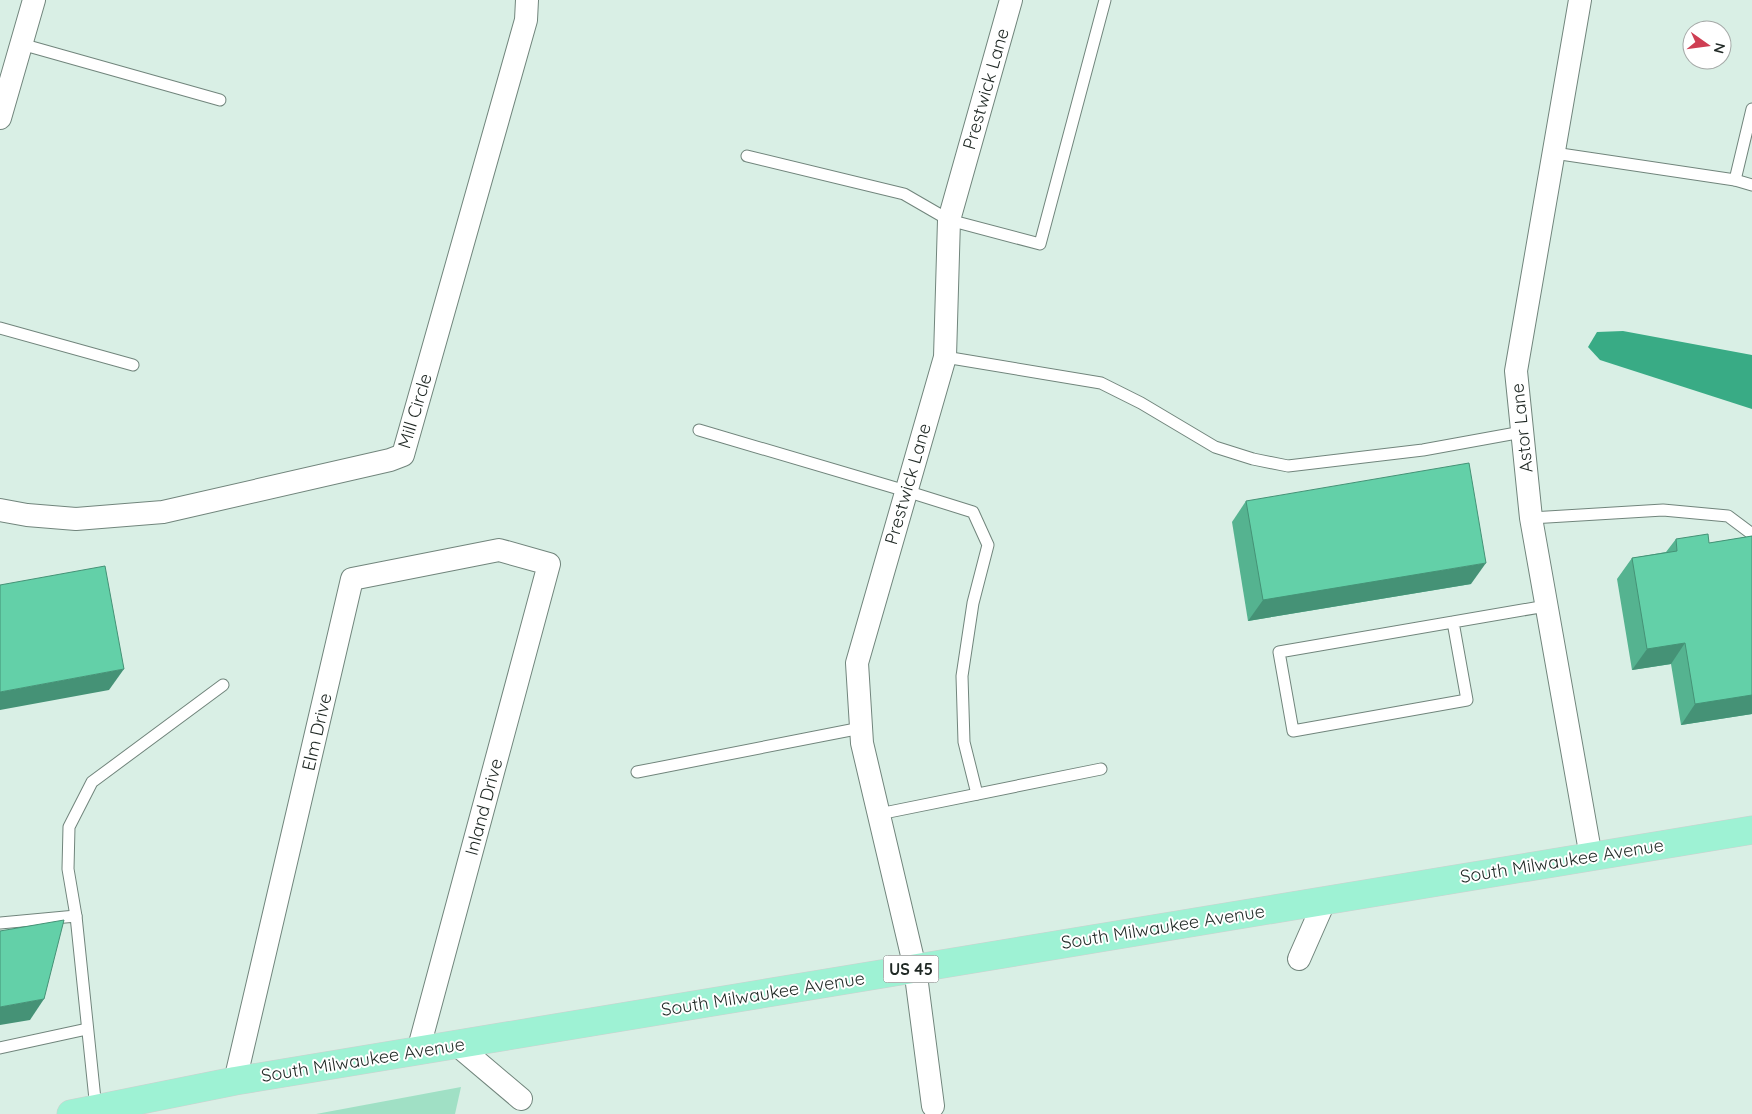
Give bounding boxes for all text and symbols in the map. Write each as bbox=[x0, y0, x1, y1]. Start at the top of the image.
north arrow bbox=[1682, 20, 1732, 70]
street label: Prestwick Lane bbox=[957, 26, 1014, 152]
text: N bbox=[1710, 41, 1730, 55]
street label: Mill Circle bbox=[392, 370, 437, 451]
street label: Astor Lane bbox=[1505, 382, 1538, 474]
street label: Prestwick Lane bbox=[879, 421, 936, 547]
street label: Elm Drive bbox=[296, 691, 337, 773]
street label: Inland Drive bbox=[460, 756, 508, 858]
street label: South Milwaukee Avenue bbox=[1459, 833, 1665, 888]
street label: South Milwaukee Avenue bbox=[1060, 899, 1266, 954]
road number: US 45 bbox=[884, 956, 938, 982]
street label: South Milwaukee Avenue bbox=[660, 966, 866, 1021]
street label: South Milwaukee Avenue bbox=[260, 1032, 466, 1087]

